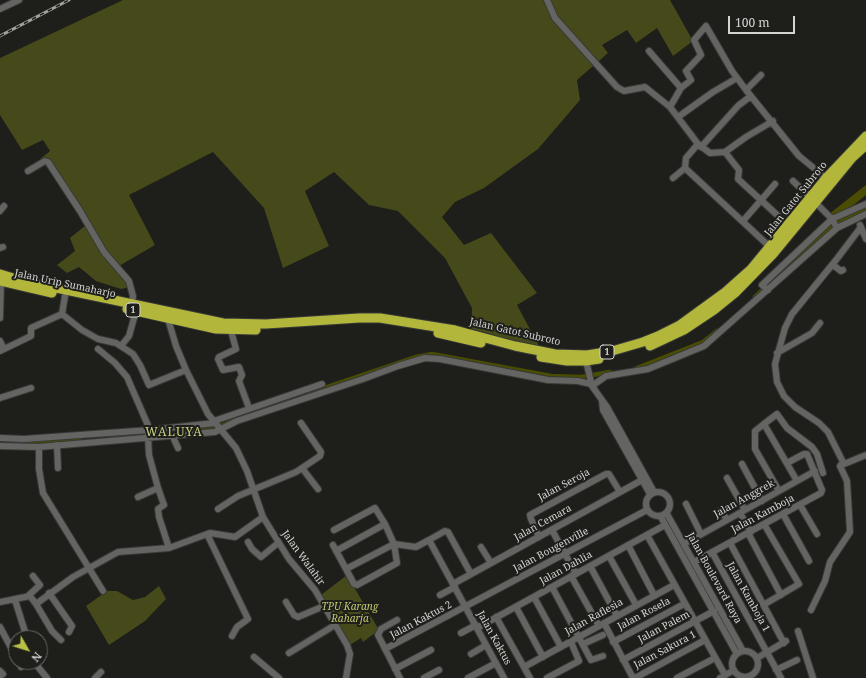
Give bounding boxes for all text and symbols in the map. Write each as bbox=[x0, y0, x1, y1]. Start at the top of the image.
scale bar bbox=[730, 8, 797, 34]
text: 100 m bbox=[735, 14, 770, 31]
street label: Jalan Gatot Subroto bbox=[762, 159, 830, 239]
street label: Jalan Urip Sumaharjo bbox=[13, 267, 117, 301]
road number: 1 bbox=[126, 303, 140, 317]
street label: Jalan Gatot Subroto bbox=[468, 316, 562, 348]
road number: 1 bbox=[600, 345, 614, 359]
district label: WALUYA bbox=[145, 426, 203, 440]
street label: Jalan Seroja bbox=[536, 466, 592, 504]
street label: Jalan Anggrek bbox=[712, 477, 776, 521]
street label: Jalan Kamboja bbox=[729, 492, 797, 536]
street label: Jalan Cemara bbox=[512, 502, 574, 544]
street label: Jalan Bougenville bbox=[511, 525, 591, 575]
street label: Jalan Walahir bbox=[279, 528, 327, 588]
street label: Jalan Boulevard Raya bbox=[684, 530, 744, 626]
street label: Jalan Dahlia bbox=[538, 549, 594, 587]
street label: Jalan Kamboja 1 bbox=[724, 560, 772, 634]
street label: Jalan Rosela bbox=[616, 595, 672, 633]
street label: Jalan Raflesia bbox=[563, 596, 625, 638]
street label: Jalan Kaktus 2 bbox=[388, 599, 454, 641]
park label: TPU Karang Raharja bbox=[322, 601, 378, 624]
street label: Jalan Palem bbox=[636, 608, 692, 646]
street label: Jalan Kaktus bbox=[474, 609, 514, 667]
street label: Jalan Sakura 1 bbox=[632, 629, 698, 671]
north arrow bbox=[8, 630, 48, 670]
text: N bbox=[28, 649, 45, 665]

